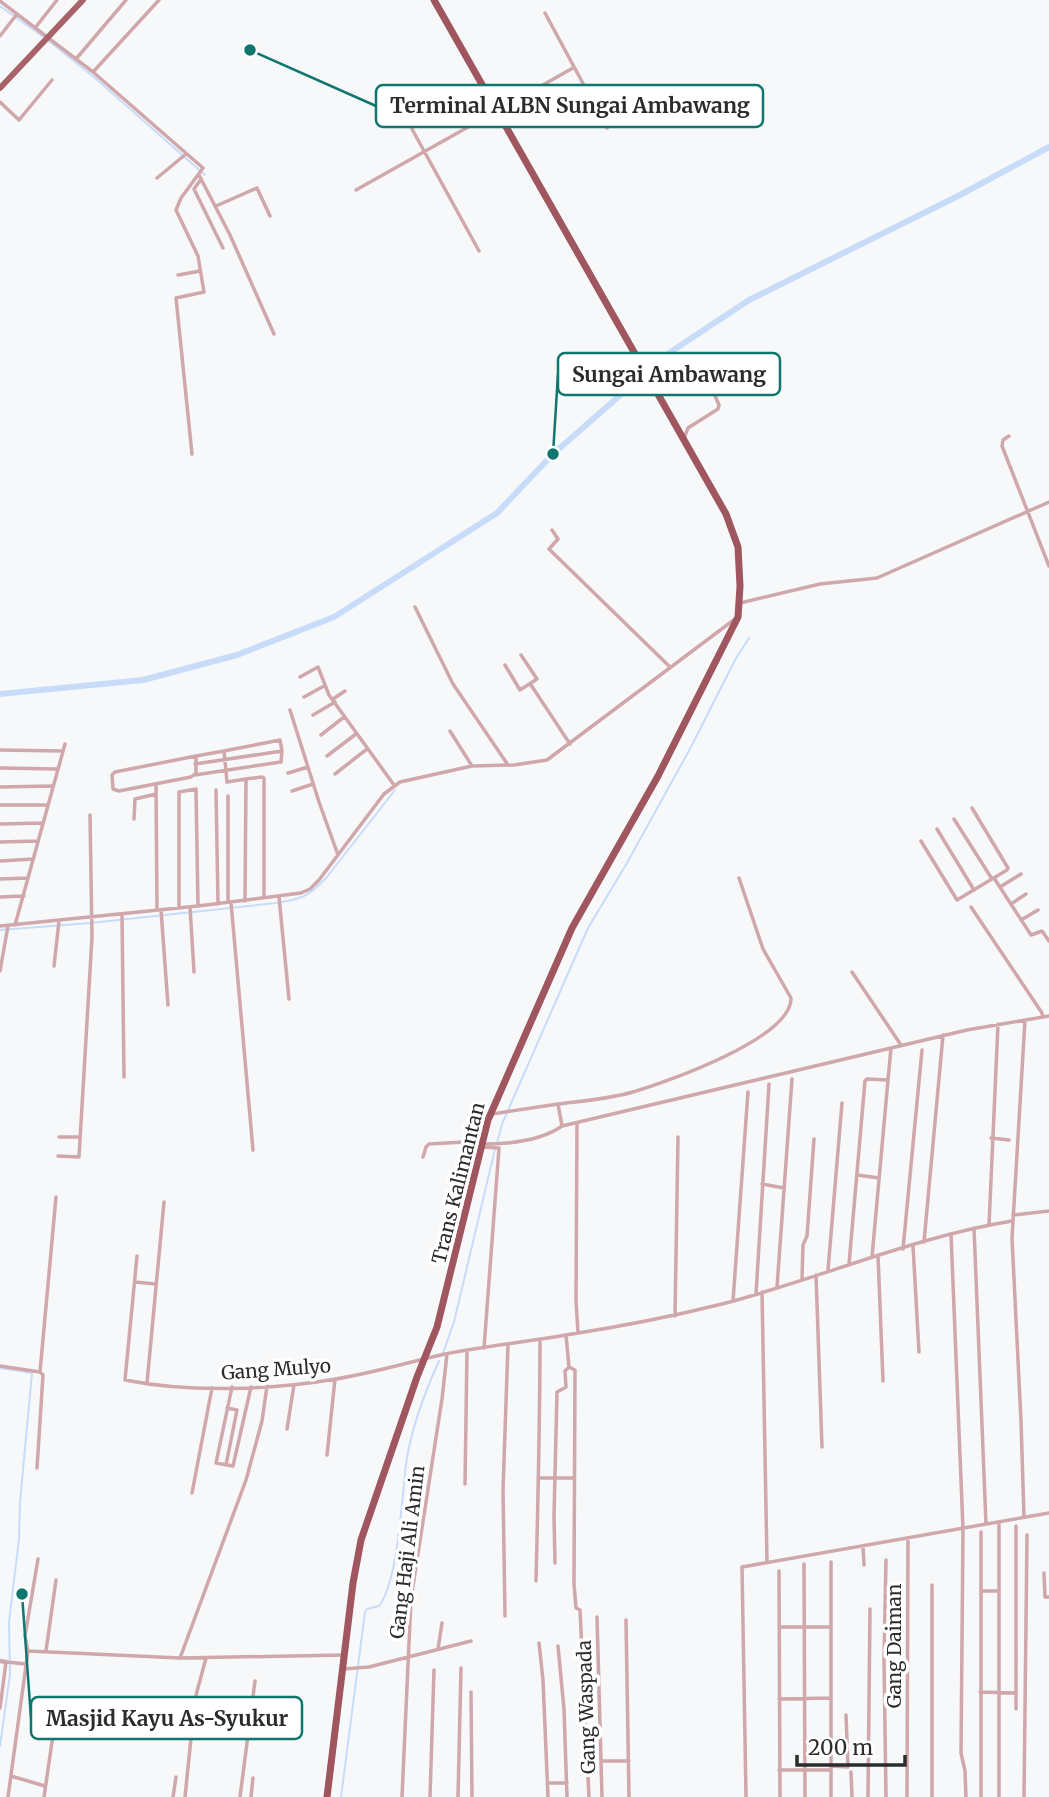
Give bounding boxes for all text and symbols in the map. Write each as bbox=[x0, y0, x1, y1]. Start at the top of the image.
callout: Terminal ALBN Sungai Ambawang bbox=[376, 85, 763, 127]
text: Terminal ALBN Sungai Ambawang bbox=[390, 92, 750, 119]
callout: Sungai Ambawang bbox=[558, 353, 780, 395]
text: Sungai Ambawang bbox=[572, 361, 766, 388]
street label: Trans Kalimantan bbox=[426, 1099, 490, 1266]
street label: Gang Mulyo bbox=[220, 1353, 332, 1385]
street label: Gang Haji Ali Amin bbox=[384, 1463, 430, 1640]
street label: Gang Daiman bbox=[882, 1583, 906, 1708]
street label: Gang Waspada bbox=[572, 1640, 600, 1774]
callout: Masjid Kayu As-Syukur bbox=[31, 1697, 302, 1739]
text: Masjid Kayu As-Syukur bbox=[46, 1705, 289, 1732]
scale bar bbox=[797, 1724, 906, 1768]
text: 200 m bbox=[808, 1734, 873, 1761]

